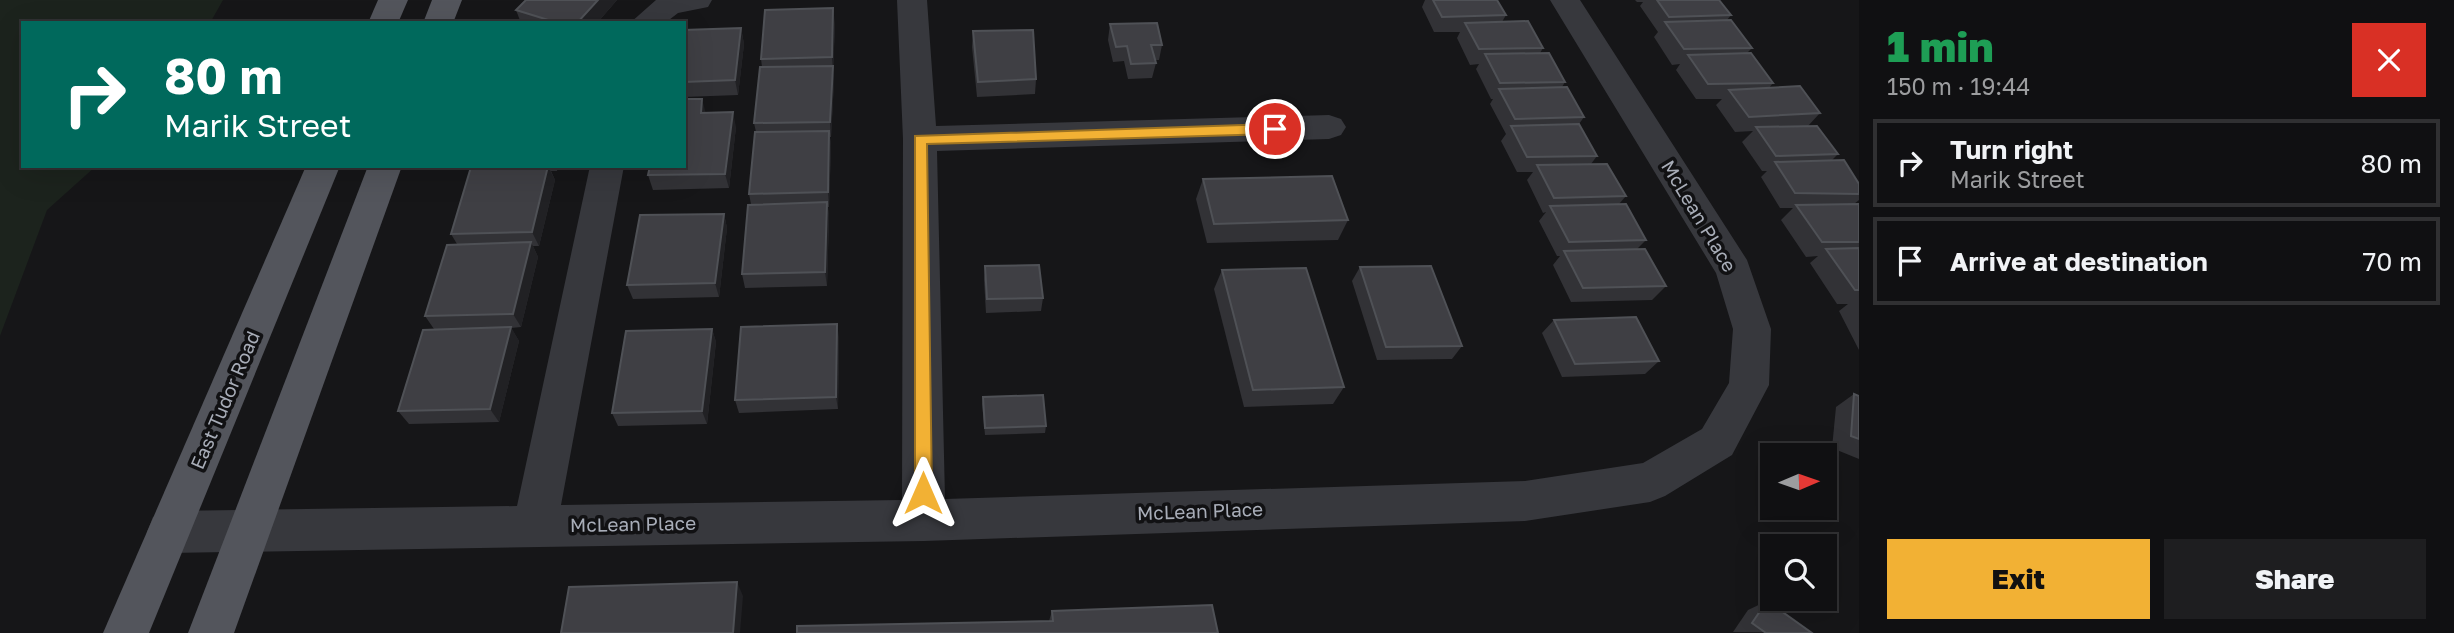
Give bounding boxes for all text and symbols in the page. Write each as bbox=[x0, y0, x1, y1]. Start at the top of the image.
text: 1 min bbox=[1887, 21, 1994, 71]
button: close bbox=[2352, 23, 2426, 97]
text: 80 m bbox=[164, 46, 282, 105]
icon: right bbox=[49, 49, 140, 140]
text: 150 m · 19:44 bbox=[1887, 72, 2030, 100]
pin bbox=[1245, 99, 1305, 159]
text: Marik Street bbox=[164, 106, 351, 144]
icon: arrive bbox=[1256, 110, 1294, 148]
text: Turn right bbox=[1950, 134, 2073, 165]
icon: right bbox=[1891, 144, 1929, 182]
text: 80 m bbox=[2361, 148, 2422, 179]
street label: McLean Place bbox=[1657, 156, 1742, 276]
text: Marik Street bbox=[1950, 165, 2085, 193]
icon: arrive bbox=[1891, 242, 1929, 280]
text: Arrive at destination bbox=[1950, 246, 2208, 277]
text: 70 m bbox=[2363, 246, 2422, 277]
street label: East Tudor Road bbox=[185, 327, 264, 472]
north arrow bbox=[1760, 443, 1838, 520]
map controls bbox=[1760, 443, 1837, 611]
position arrow bbox=[886, 456, 960, 530]
street label: McLean Place bbox=[1137, 497, 1263, 524]
street label: McLean Place bbox=[570, 511, 696, 536]
button: search bbox=[1760, 534, 1837, 611]
button: Exit bbox=[1887, 539, 2150, 619]
button: Share bbox=[2164, 539, 2426, 619]

